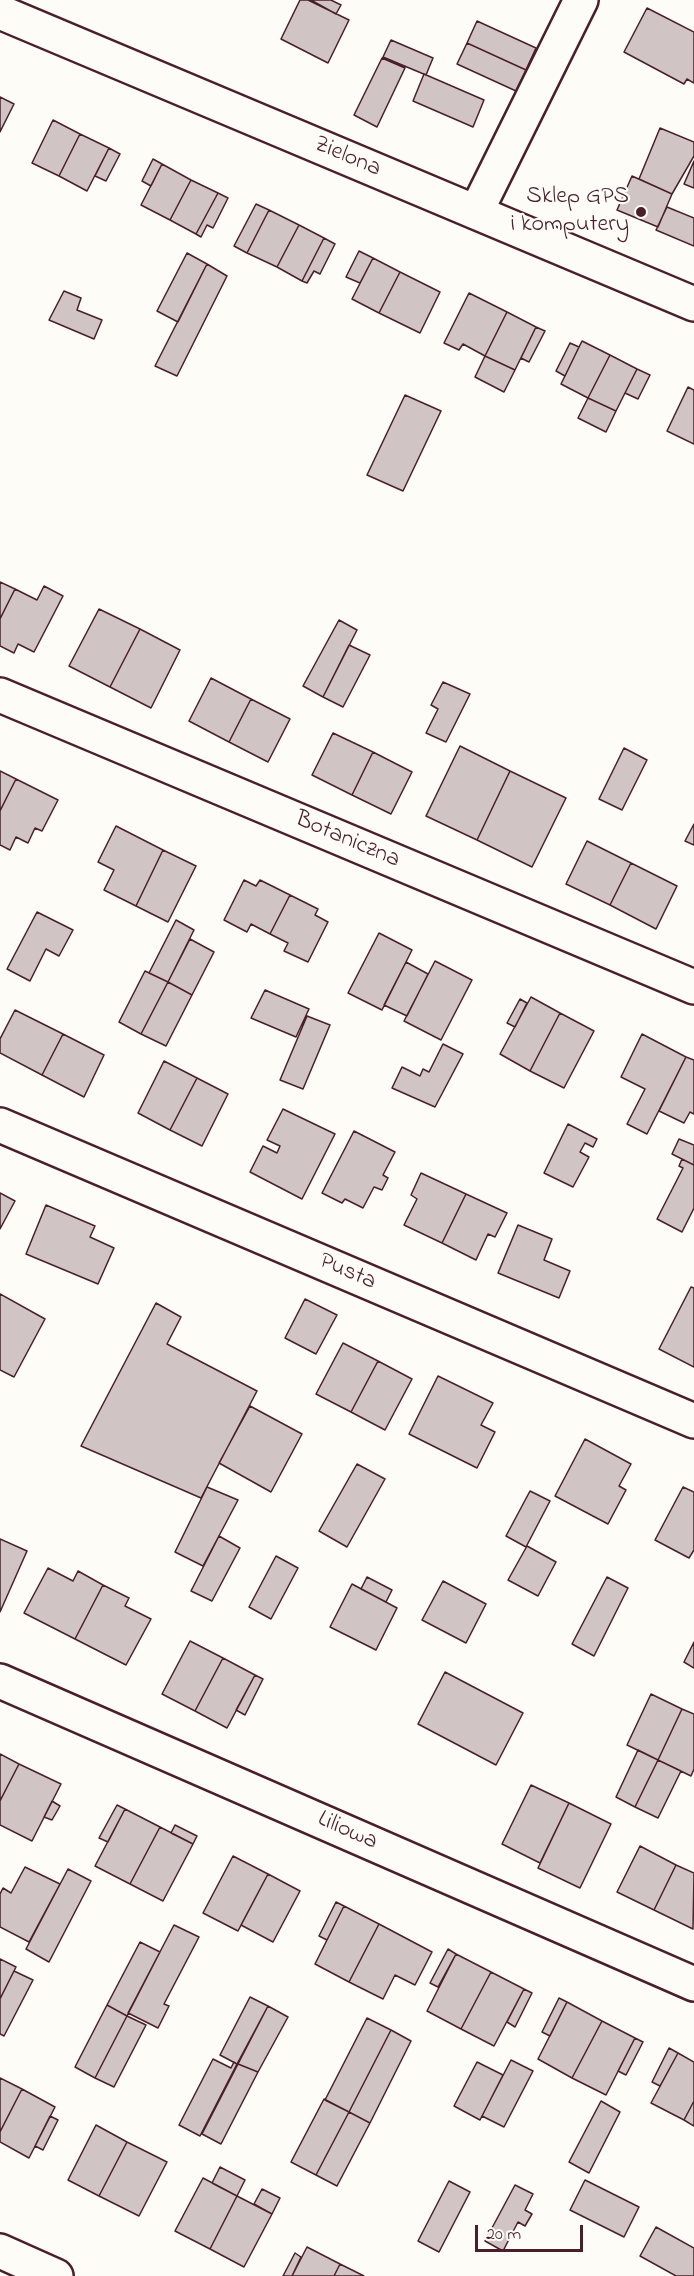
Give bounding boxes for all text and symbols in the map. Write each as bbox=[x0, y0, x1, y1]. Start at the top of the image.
street label: Zielona bbox=[309, 131, 385, 185]
place label: Sklep GPS i komputery bbox=[511, 184, 629, 240]
marker: Sklep GPS i komputery bbox=[634, 205, 648, 219]
street label: Botaniczna bbox=[290, 806, 404, 876]
street label: Pusta bbox=[314, 1248, 380, 1298]
street label: Liliowa bbox=[312, 1806, 382, 1858]
scale bar bbox=[478, 2213, 586, 2251]
text: 20 m bbox=[486, 2222, 521, 2248]

